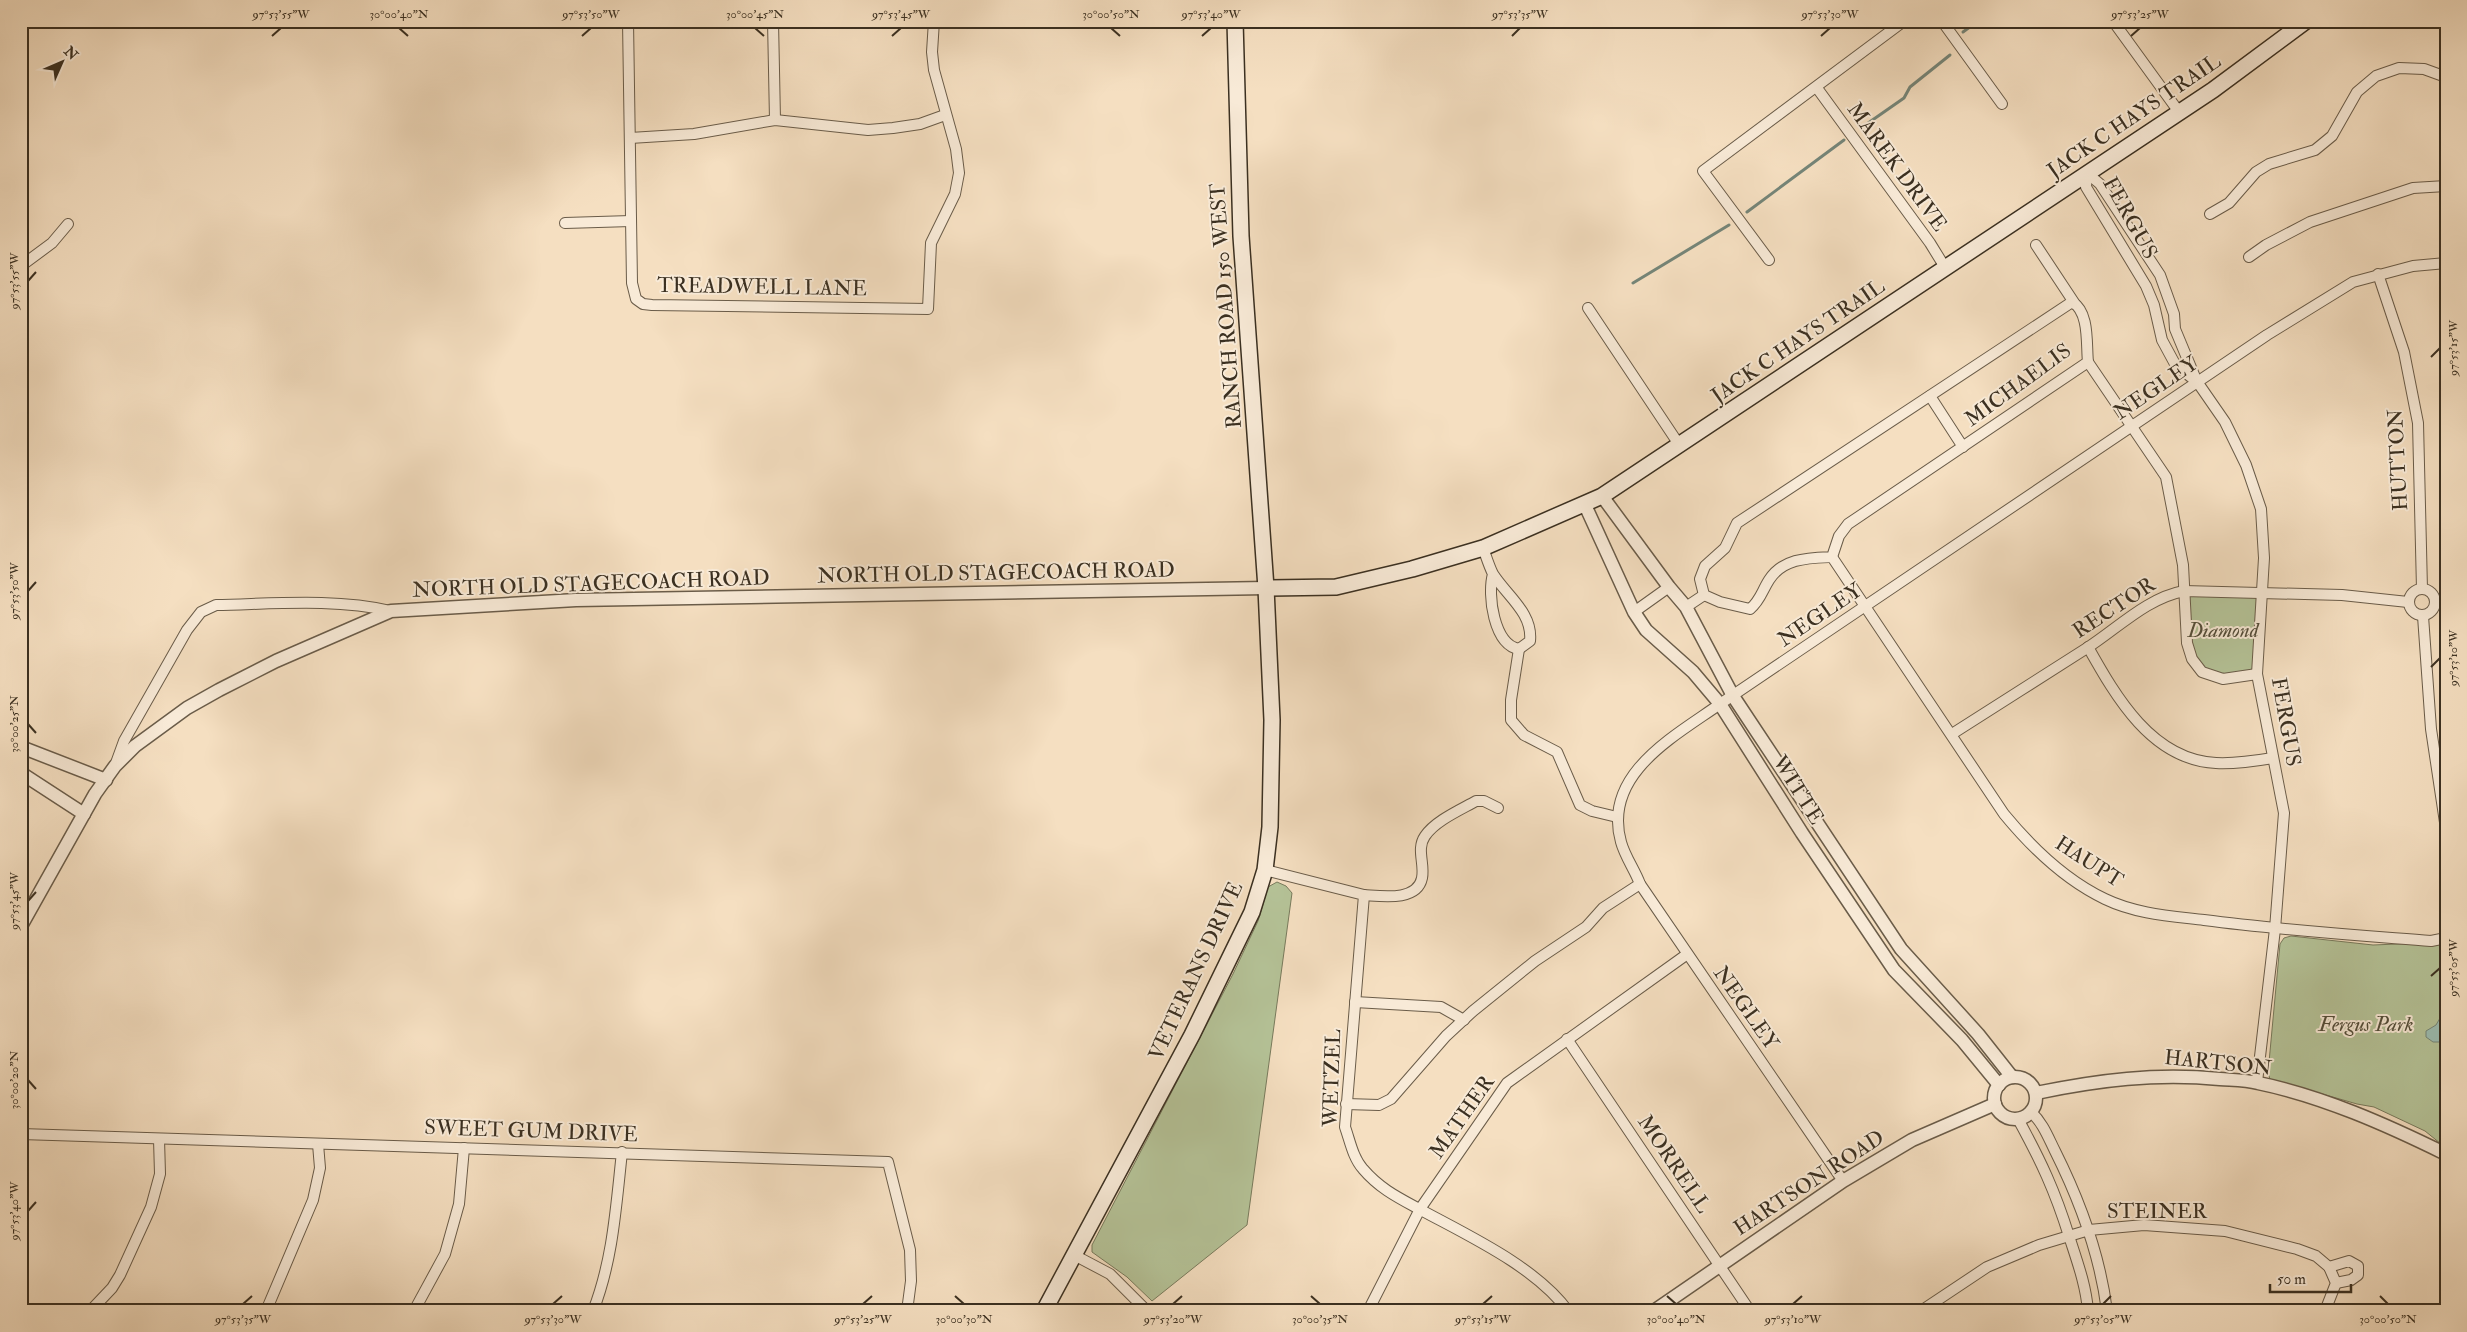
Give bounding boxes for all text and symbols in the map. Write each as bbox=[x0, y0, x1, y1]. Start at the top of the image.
text: 97°53'55"W bbox=[252, 7, 310, 22]
text: 30°00'40"N bbox=[370, 7, 429, 22]
text: 97°53'50"W bbox=[561, 7, 621, 22]
text: 30°00'45"N bbox=[726, 7, 784, 22]
text: 97°53'45"W bbox=[871, 7, 931, 22]
text: 30°00'50"N bbox=[1082, 7, 1140, 22]
text: 97°53'40"W bbox=[1181, 7, 1241, 22]
text: 97°53'35"W bbox=[1491, 7, 1549, 22]
text: 97°53'30"W bbox=[1800, 7, 1859, 22]
text: 97°53'25"W bbox=[2110, 7, 2170, 22]
north arrow bbox=[38, 38, 88, 88]
text: N bbox=[60, 42, 82, 64]
street label: JACK C HAYS TRAIL bbox=[2041, 48, 2226, 185]
street label: MAREK DRIVE bbox=[1841, 97, 1953, 237]
street label: FERGUS bbox=[2096, 172, 2164, 264]
street label: RANCH ROAD 150 WEST bbox=[1204, 182, 1248, 429]
text: 97°53'55"W bbox=[7, 252, 22, 310]
street label: TREADWELL LANE bbox=[657, 272, 867, 302]
street label: JACK C HAYS TRAIL bbox=[1705, 273, 1890, 410]
text: 97°53'15"W bbox=[2446, 319, 2461, 377]
street label: MICHAELIS bbox=[1959, 337, 2077, 433]
street label: NEGLEY bbox=[2109, 350, 2204, 426]
street label: HUTTON bbox=[2382, 408, 2414, 512]
street label: NORTH OLD STAGECOACH ROAD bbox=[817, 556, 1175, 590]
text: 97°53'50"W bbox=[7, 561, 22, 621]
street label: NORTH OLD STAGECOACH ROAD bbox=[412, 564, 770, 604]
street label: RECTOR bbox=[2068, 571, 2161, 645]
street label: NEGLEY bbox=[1773, 577, 1868, 653]
park label: Diamond bbox=[2187, 617, 2260, 644]
text: 97°53'10"W bbox=[2446, 629, 2461, 687]
street label: FERGUS bbox=[2265, 675, 2307, 769]
text: 30°00'25"N bbox=[7, 695, 22, 753]
street label: WITTE bbox=[1766, 750, 1830, 830]
street label: HAUPT bbox=[2050, 830, 2128, 894]
text: 97°53'45"W bbox=[7, 871, 22, 931]
street label: VETERANS DRIVE bbox=[1143, 877, 1249, 1065]
text: 97°53'05"W bbox=[2446, 938, 2461, 998]
street label: NEGLEY bbox=[1707, 961, 1785, 1056]
park label: Fergus Park bbox=[2318, 1011, 2413, 1038]
street label: WETZEL bbox=[1317, 1028, 1347, 1129]
street label: HARTSON bbox=[2163, 1044, 2273, 1082]
text: 30°00'20"N bbox=[7, 1050, 22, 1109]
street label: MATHER bbox=[1423, 1069, 1501, 1164]
street label: MORRELL bbox=[1631, 1110, 1717, 1218]
street label: SWEET GUM DRIVE bbox=[424, 1114, 638, 1148]
street label: HARTSON ROAD bbox=[1729, 1124, 1889, 1242]
text: 97°53'40"W bbox=[7, 1181, 22, 1241]
street label: STEINER bbox=[2107, 1198, 2208, 1225]
scale bar bbox=[2270, 1262, 2351, 1294]
text: 50 m bbox=[2277, 1270, 2306, 1289]
text: 97°53'35"W bbox=[214, 1312, 272, 1327]
text: 97°53'30"W bbox=[523, 1312, 582, 1327]
text: 97°53'25"W bbox=[833, 1312, 893, 1327]
text: 30°00'30"N bbox=[935, 1312, 993, 1327]
text: 97°53'20"W bbox=[1143, 1312, 1203, 1327]
text: 30°00'35"N bbox=[1292, 1312, 1348, 1327]
text: 97°53'15"W bbox=[1454, 1312, 1512, 1327]
text: 30°00'40"N bbox=[1647, 1312, 1706, 1327]
text: 97°53'10"W bbox=[1764, 1312, 1822, 1327]
text: 97°53'05"W bbox=[2073, 1312, 2133, 1327]
text: 30°00'50"N bbox=[2359, 1312, 2417, 1327]

